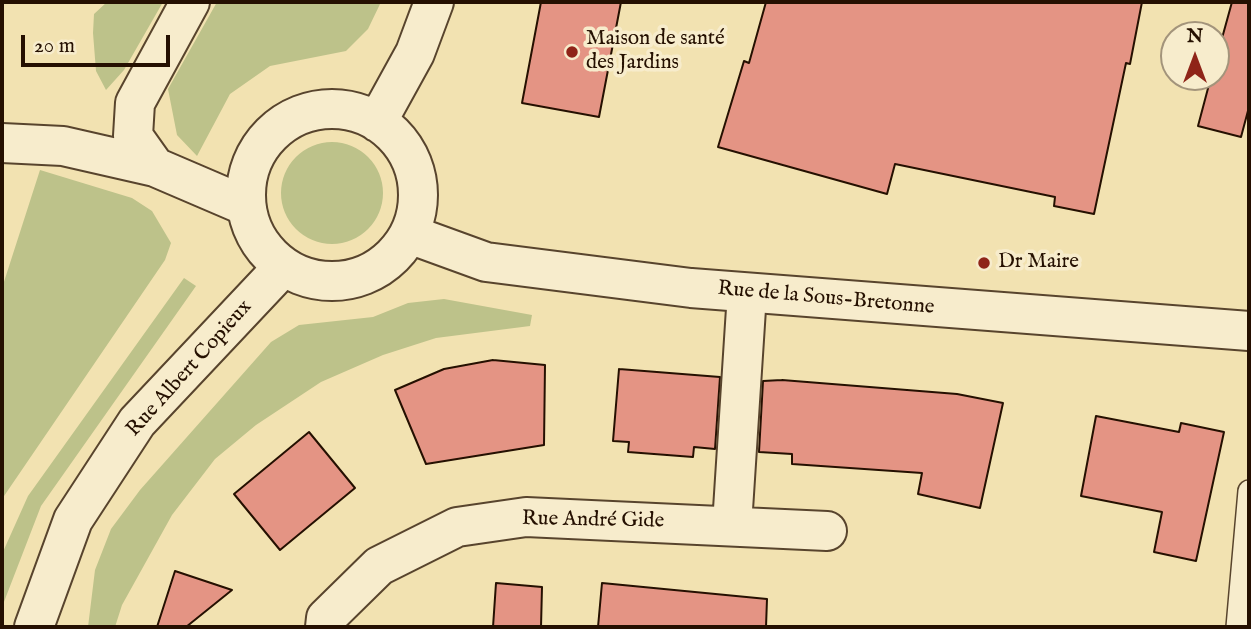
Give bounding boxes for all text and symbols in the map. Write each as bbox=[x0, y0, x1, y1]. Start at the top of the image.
scale bar bbox=[24, 21, 173, 65]
north arrow bbox=[1160, 21, 1230, 91]
text: N bbox=[1187, 25, 1203, 49]
place label: Maison de santé des Jardins bbox=[586, 27, 725, 77]
text: 20 m bbox=[34, 33, 75, 60]
marker: Maison de santé des Jardins bbox=[564, 44, 580, 60]
place label: Dr Maire bbox=[998, 250, 1079, 276]
marker: Dr Maire bbox=[976, 255, 992, 271]
street label: Rue de la Sous-Bretonne bbox=[717, 277, 935, 321]
street label: Rue Albert Copieux bbox=[122, 295, 258, 443]
street label: Rue André Gide bbox=[522, 507, 664, 535]

